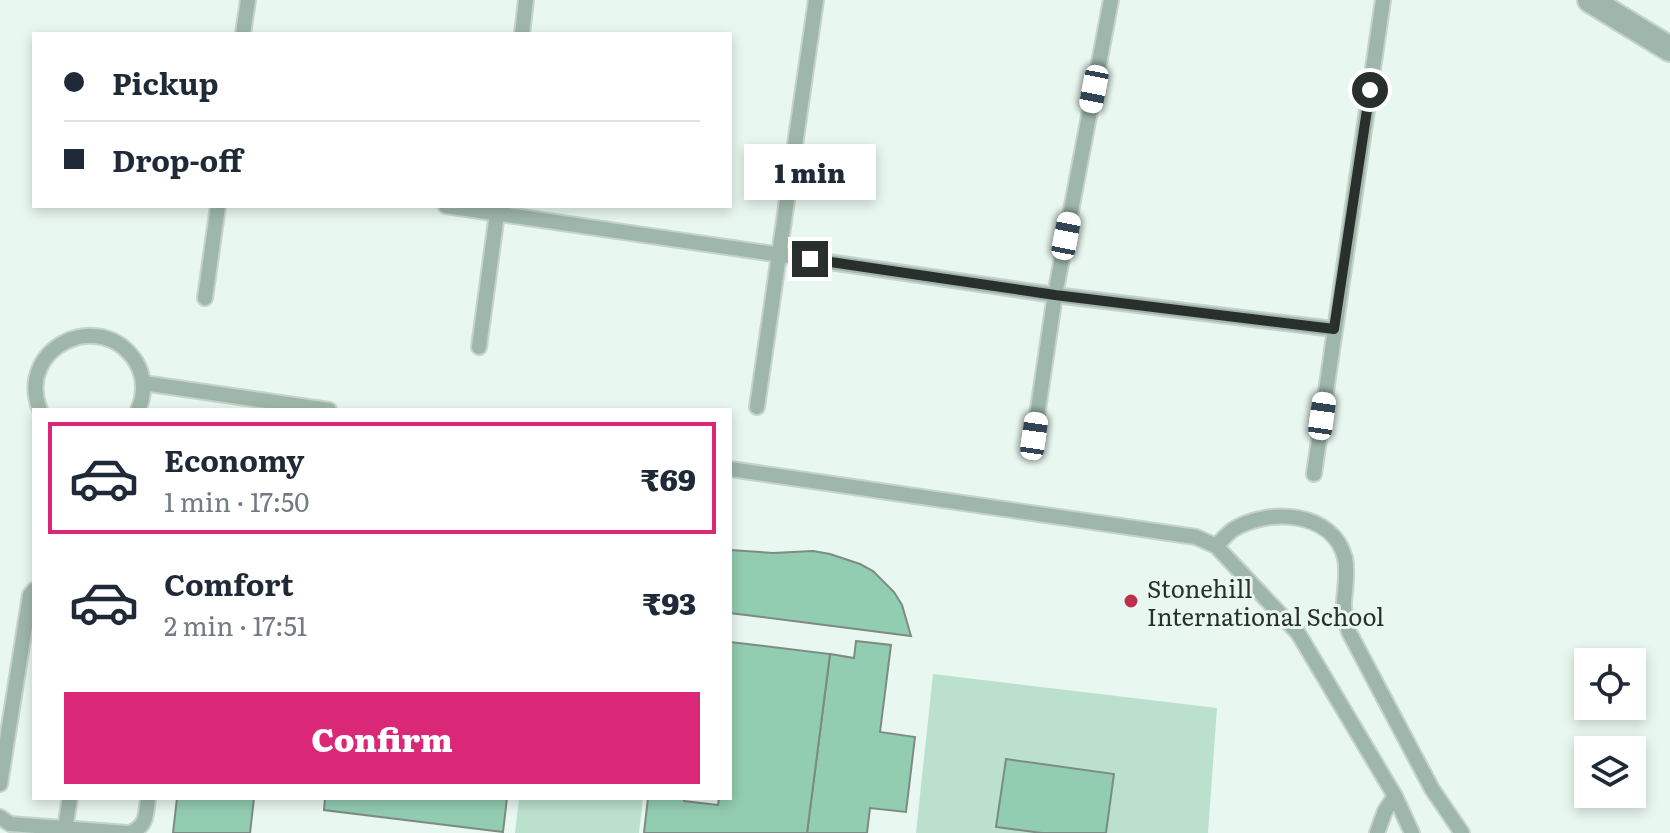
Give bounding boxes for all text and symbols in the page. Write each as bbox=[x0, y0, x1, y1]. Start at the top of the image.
text: Pickup bbox=[112, 60, 219, 104]
car bbox=[1078, 63, 1110, 115]
route start bbox=[1352, 72, 1388, 108]
text: Drop-off bbox=[112, 137, 242, 181]
callout: 1 min bbox=[744, 143, 876, 199]
text: 1 min bbox=[775, 152, 845, 191]
car bbox=[1050, 210, 1082, 262]
route end bbox=[792, 241, 828, 277]
car bbox=[1307, 391, 1337, 441]
car bbox=[1019, 411, 1049, 461]
text: Economy bbox=[164, 437, 304, 481]
icon: car bbox=[68, 442, 140, 514]
text: ₹69 bbox=[641, 456, 696, 500]
text: 1 min · 17:50 bbox=[164, 481, 309, 520]
text: Comfort bbox=[164, 561, 294, 605]
icon: car bbox=[68, 566, 140, 638]
place label: Stonehill International School bbox=[1147, 570, 1384, 633]
text: ₹93 bbox=[643, 580, 696, 624]
marker: Stonehill International School bbox=[1122, 592, 1140, 610]
text: 2 min · 17:51 bbox=[164, 605, 307, 644]
map controls bbox=[1574, 648, 1646, 808]
button: locate bbox=[1574, 648, 1646, 720]
button: Confirm bbox=[64, 692, 700, 784]
button: layers bbox=[1574, 736, 1646, 808]

